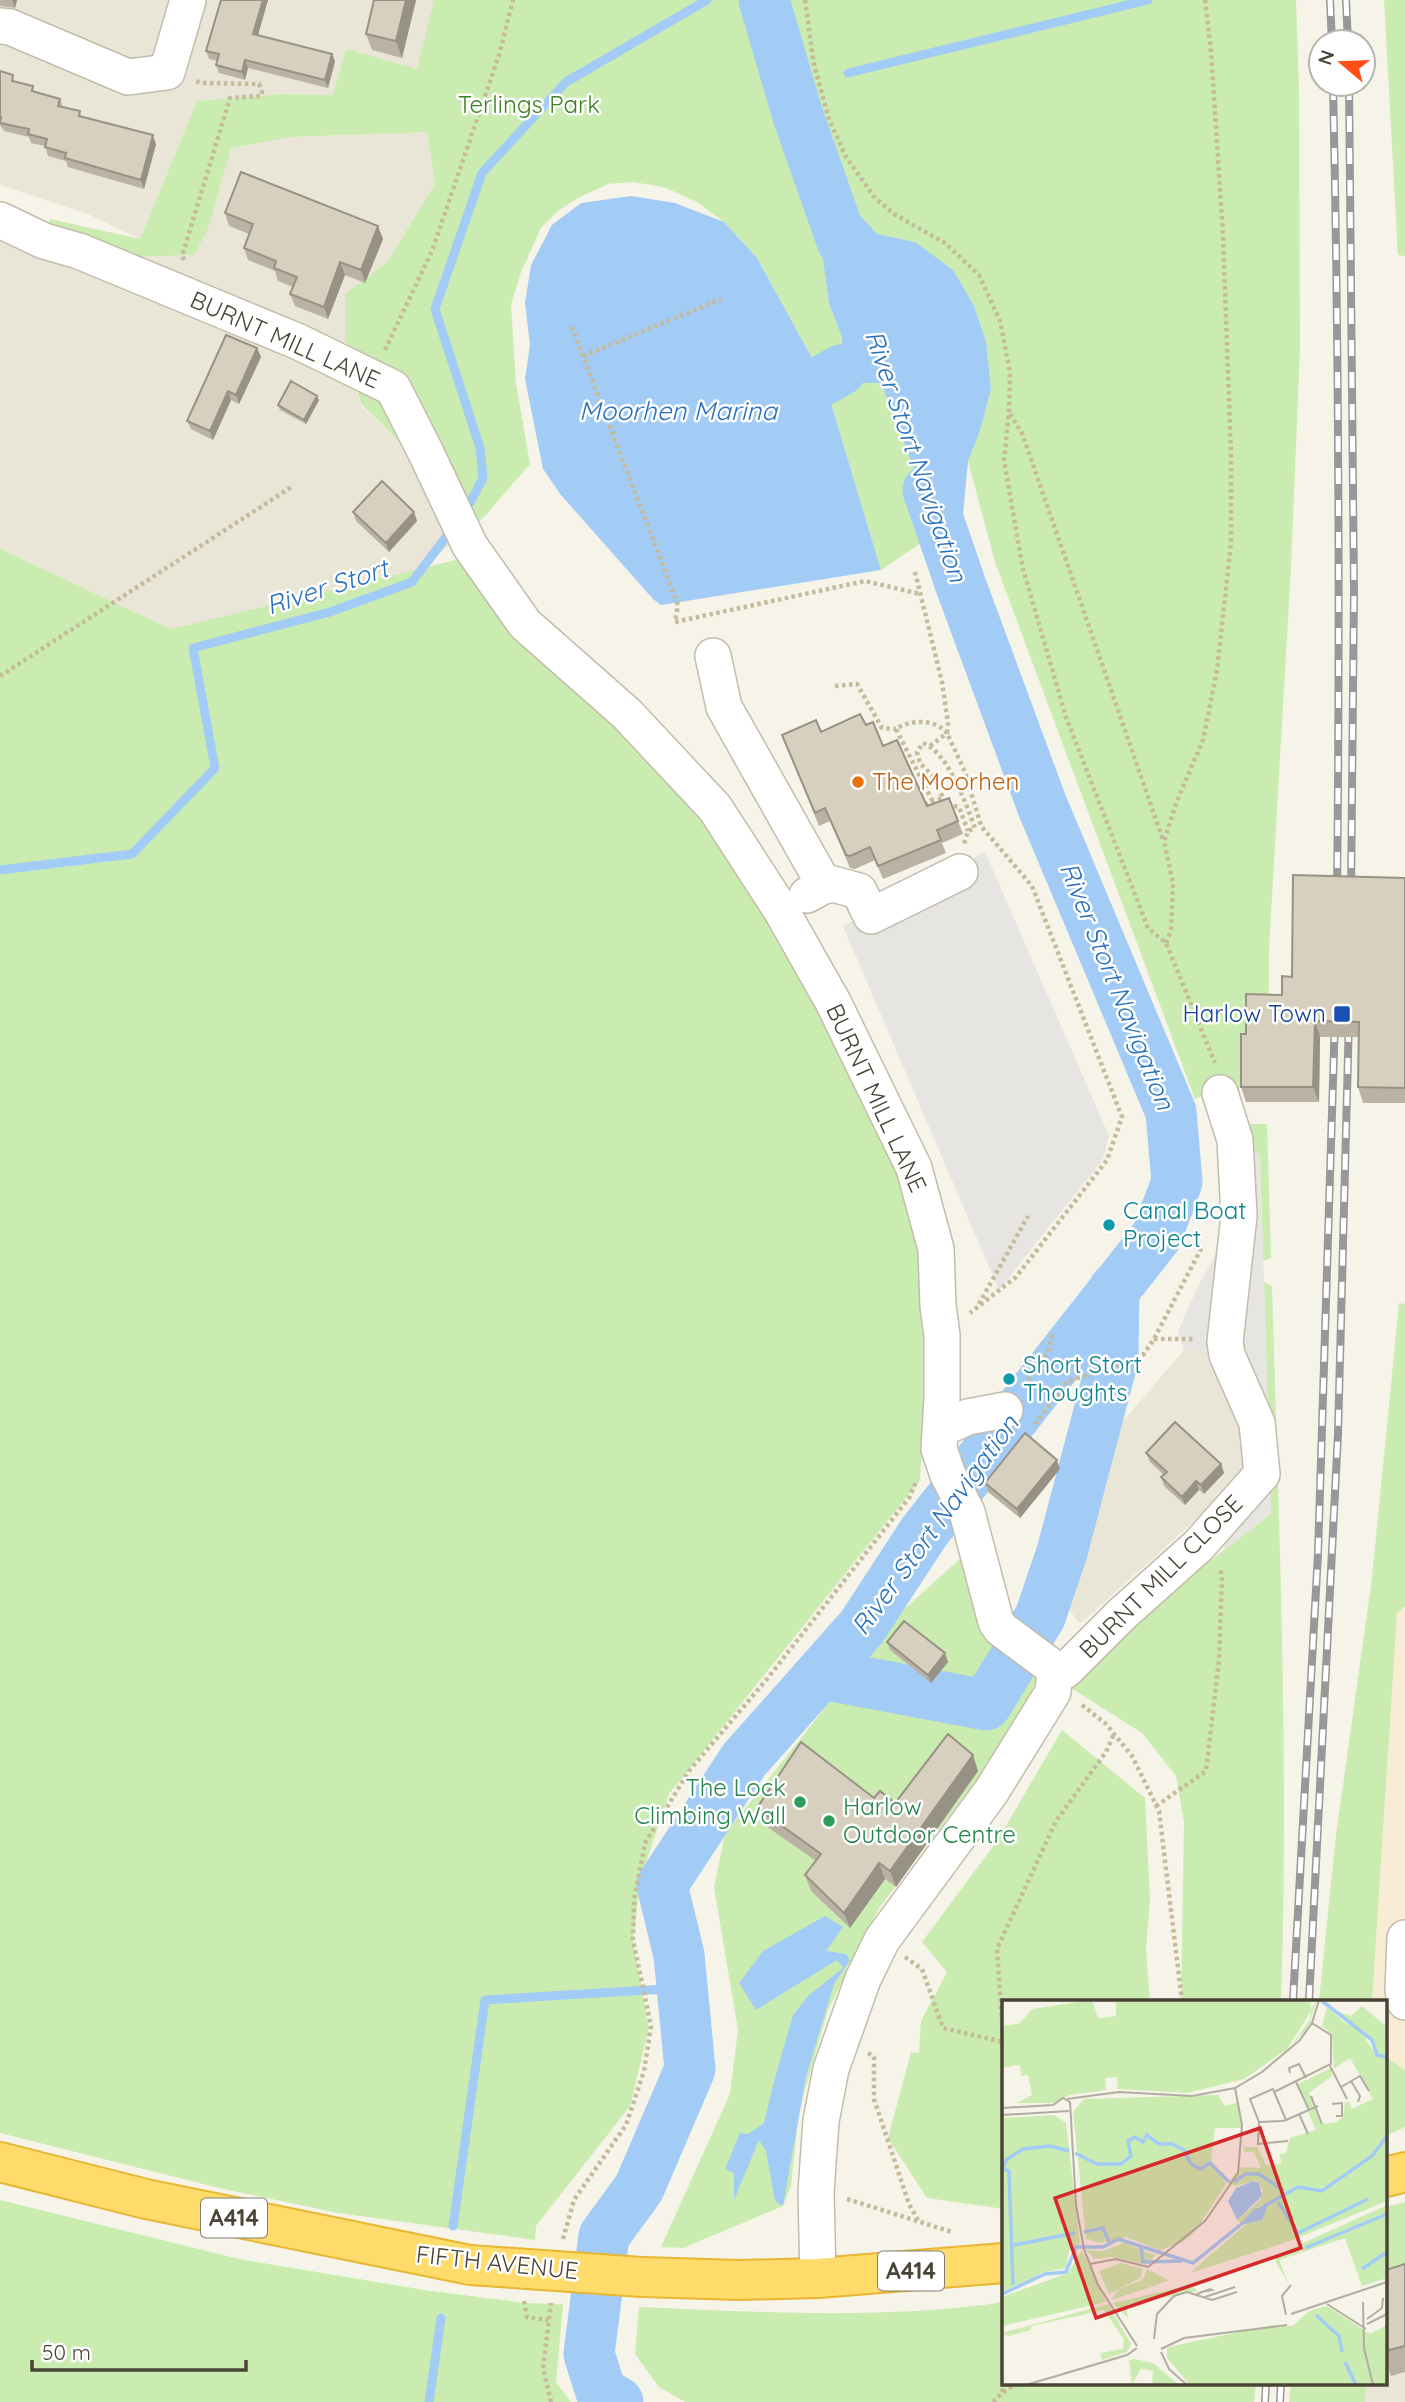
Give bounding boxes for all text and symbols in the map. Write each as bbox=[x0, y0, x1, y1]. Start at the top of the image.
north arrow bbox=[1307, 28, 1377, 98]
text: N bbox=[1312, 47, 1340, 68]
park label: Terlings Park bbox=[458, 89, 600, 119]
street label: BURNT MILL LANE bbox=[186, 284, 385, 394]
water label: River Stort Navigation bbox=[858, 326, 975, 587]
water label: Moorhen Marina bbox=[579, 394, 778, 427]
water label: River Stort bbox=[262, 550, 395, 622]
place label: The Moorhen bbox=[872, 766, 1019, 796]
marker: The Moorhen bbox=[850, 774, 866, 790]
water label: River Stort Navigation bbox=[1053, 857, 1183, 1115]
street label: BURNT MILL LANE bbox=[820, 998, 934, 1197]
place label: Harlow Town bbox=[1183, 998, 1326, 1028]
marker: Harlow Town bbox=[1332, 1004, 1352, 1024]
place label: Canal Boat Project bbox=[1123, 1195, 1246, 1253]
marker: Canal Boat Project bbox=[1101, 1217, 1117, 1233]
place label: Short Stort Thoughts bbox=[1023, 1349, 1142, 1407]
marker: Short Stort Thoughts bbox=[1001, 1371, 1017, 1387]
water label: River Stort Navigation bbox=[844, 1407, 1026, 1641]
street label: BURNT MILL CLOSE bbox=[1072, 1488, 1248, 1664]
place label: The Lock Climbing Wall bbox=[634, 1772, 786, 1830]
place label: Harlow Outdoor Centre bbox=[843, 1791, 1016, 1849]
marker: The Lock Climbing Wall bbox=[792, 1794, 808, 1810]
marker: Harlow Outdoor Centre bbox=[821, 1813, 837, 1829]
inset map bbox=[1002, 2000, 1388, 2384]
road number: A414 bbox=[201, 2198, 267, 2238]
street label: FIFTH AVENUE bbox=[414, 2239, 580, 2285]
road number: A414 bbox=[878, 2252, 944, 2290]
scale bar bbox=[32, 2328, 245, 2372]
text: 50 m bbox=[42, 2339, 91, 2365]

